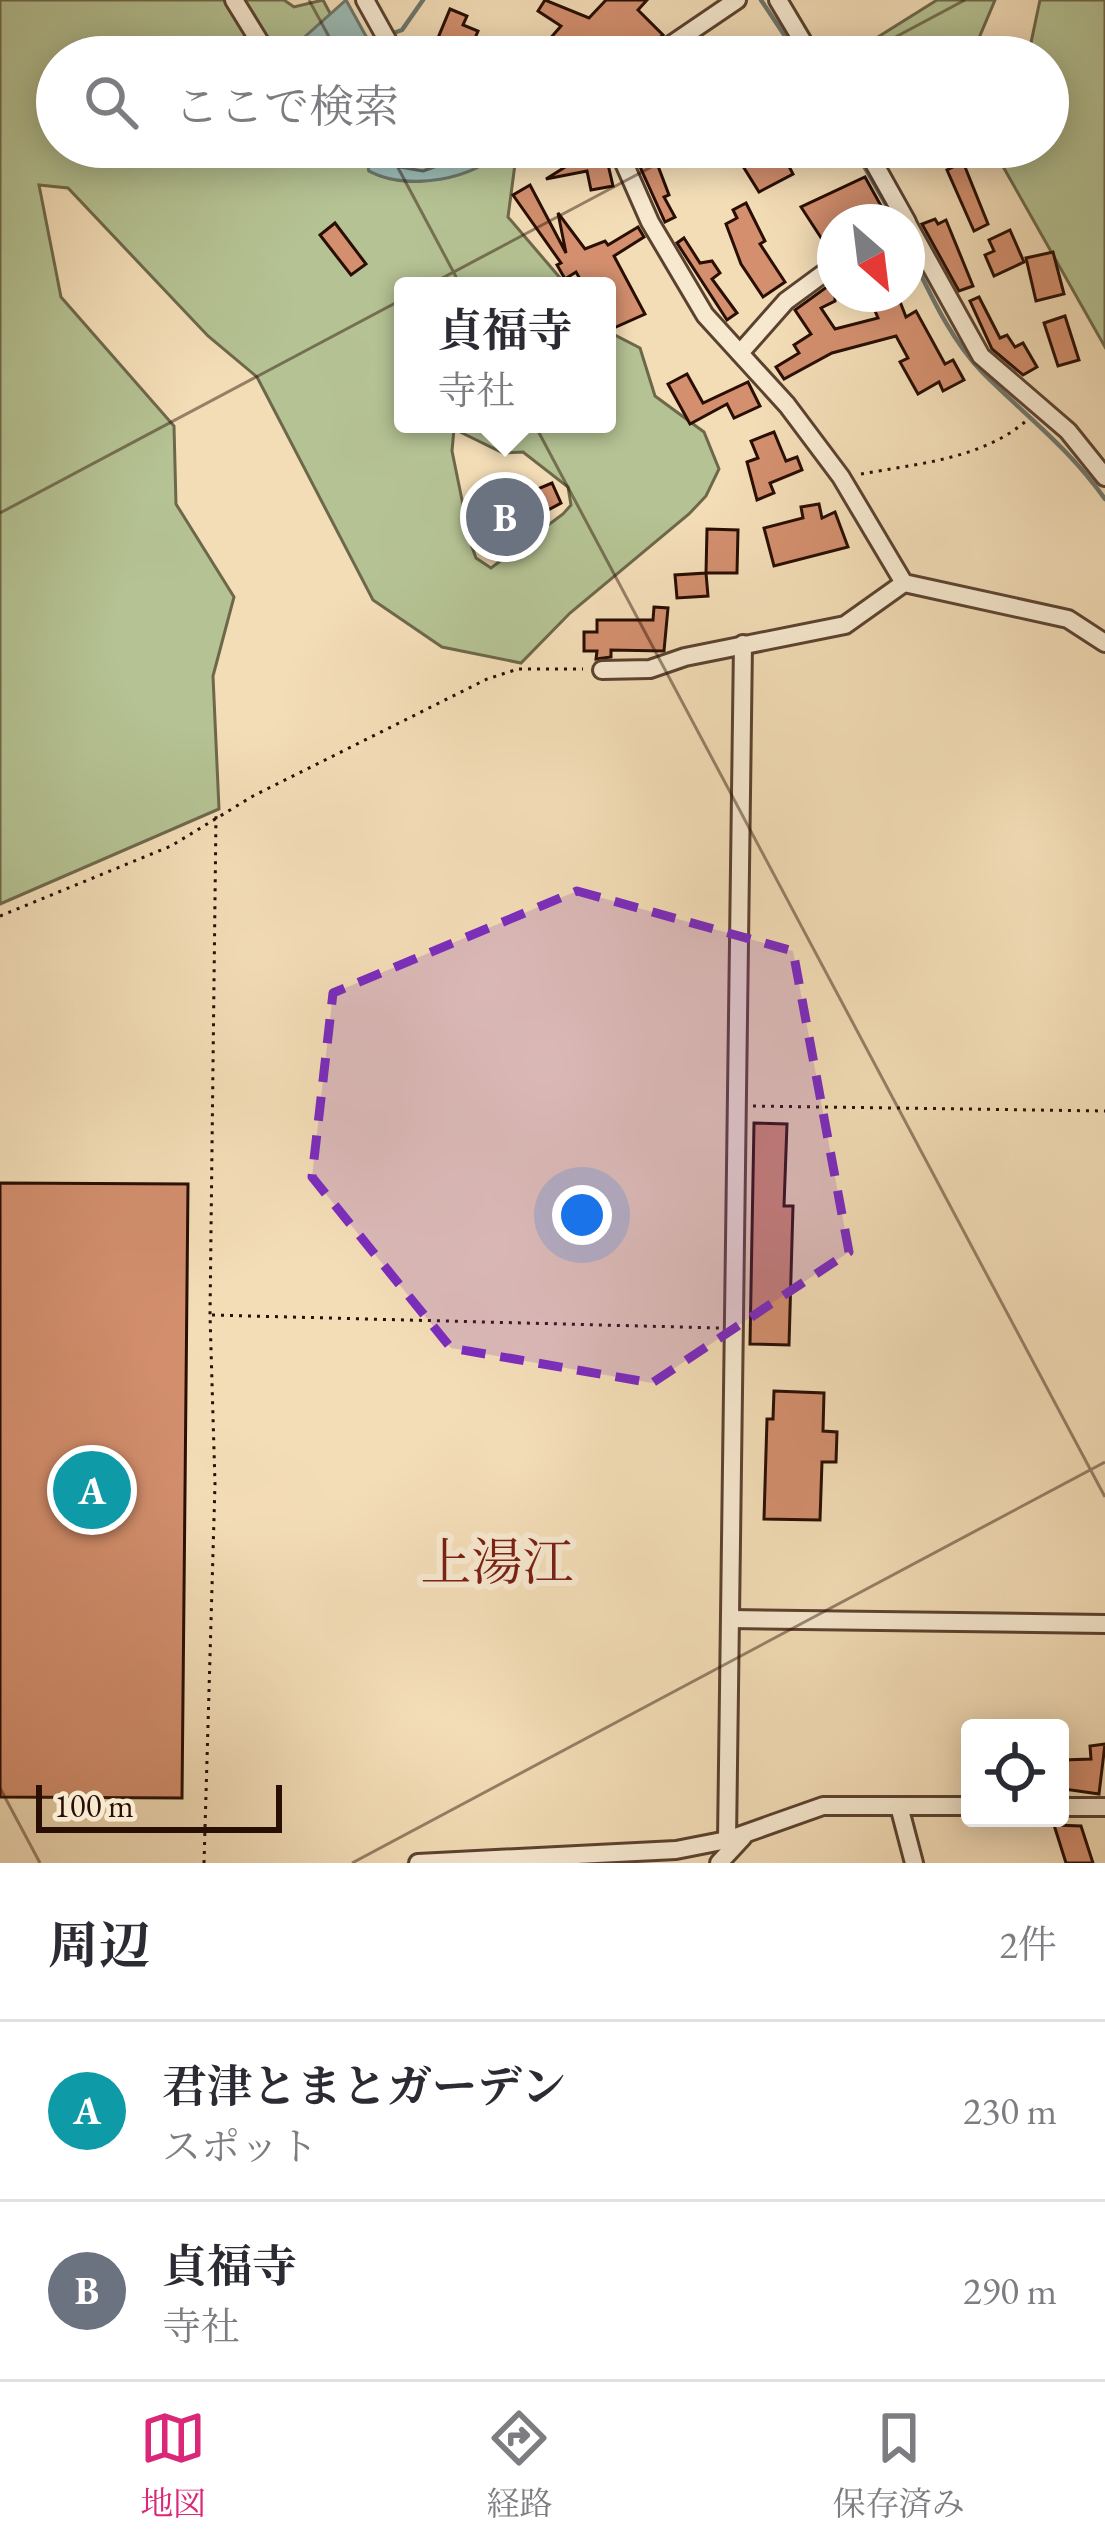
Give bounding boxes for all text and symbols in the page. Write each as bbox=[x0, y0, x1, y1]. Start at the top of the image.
search box bbox=[36, 36, 1069, 168]
icon: search bbox=[78, 69, 144, 135]
text: ここで検索 bbox=[174, 77, 399, 135]
north arrow bbox=[817, 204, 925, 312]
popup bbox=[394, 277, 616, 433]
text: 貞福寺 bbox=[437, 301, 573, 359]
text: 寺社 bbox=[437, 365, 516, 416]
pin: B bbox=[466, 472, 544, 562]
your location bbox=[552, 1185, 612, 1245]
pin: A bbox=[53, 1445, 131, 1535]
district label: 上湯江 bbox=[420, 1529, 574, 1595]
map controls bbox=[961, 1719, 1069, 1827]
button: locate bbox=[961, 1719, 1069, 1827]
scale bar bbox=[36, 1779, 282, 1832]
text: 100 m bbox=[54, 1784, 134, 1827]
text: 周辺 bbox=[48, 1912, 150, 1978]
text: 2件 bbox=[999, 1919, 1057, 1970]
text: 君津とまとガーデン bbox=[162, 2057, 566, 2115]
text: A bbox=[73, 2085, 101, 2136]
text: 230 m bbox=[963, 2085, 1057, 2136]
text: スポット bbox=[162, 2121, 318, 2172]
text: 貞福寺 bbox=[162, 2237, 297, 2295]
text: B bbox=[75, 2265, 99, 2316]
text: 290 m bbox=[963, 2265, 1057, 2316]
text: 寺社 bbox=[162, 2301, 240, 2352]
tab: 地図 bbox=[140, 2405, 206, 2525]
tab: 経路 bbox=[486, 2405, 552, 2525]
tab: 保存済み bbox=[833, 2405, 965, 2525]

